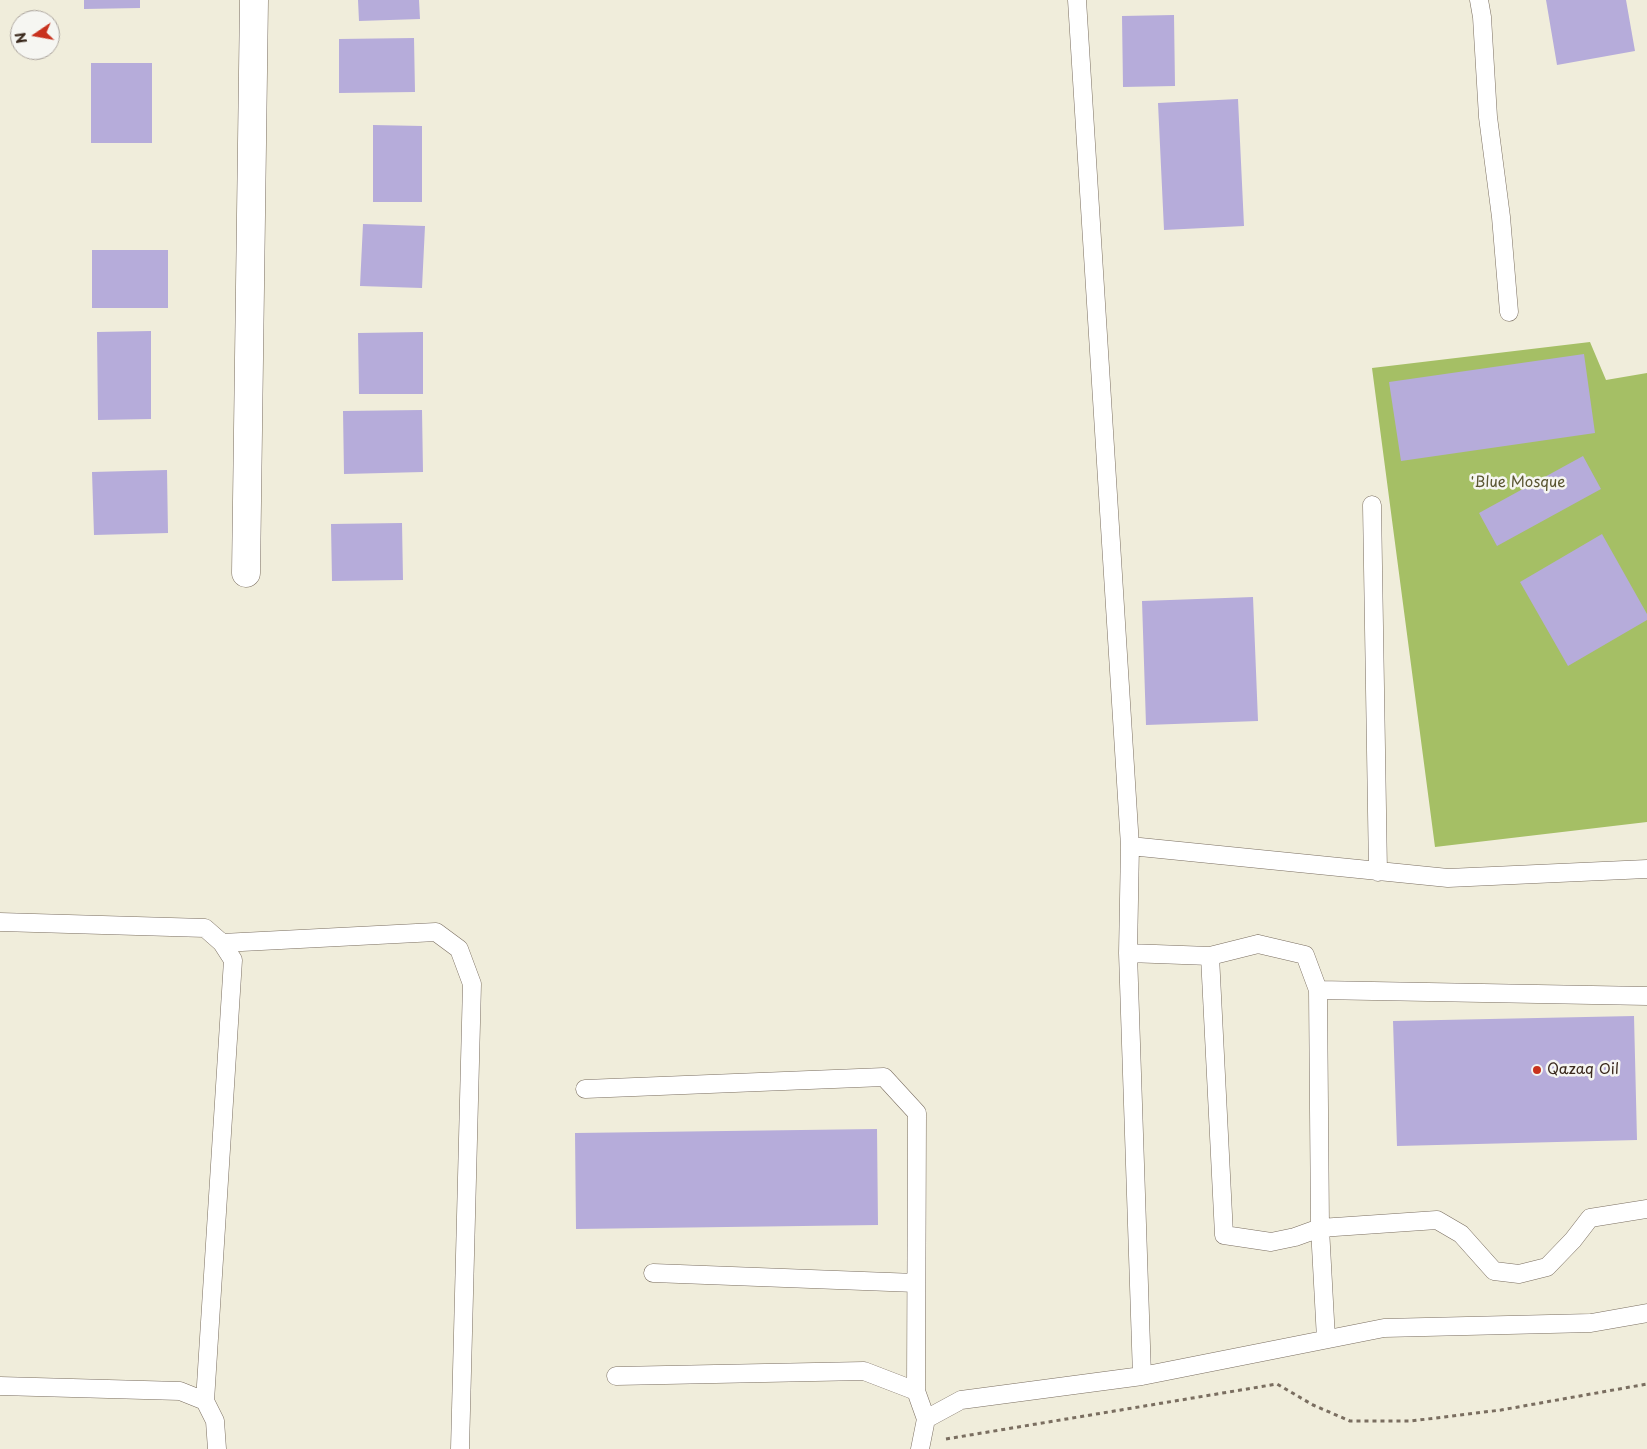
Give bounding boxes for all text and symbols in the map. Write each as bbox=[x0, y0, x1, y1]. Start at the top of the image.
north arrow bbox=[10, 10, 60, 60]
text: N bbox=[9, 30, 32, 46]
park label: 'Blue Mosque bbox=[1471, 474, 1565, 492]
place label: Qazaq Oil bbox=[1547, 1061, 1619, 1079]
marker: Qazaq Oil bbox=[1531, 1064, 1543, 1076]

